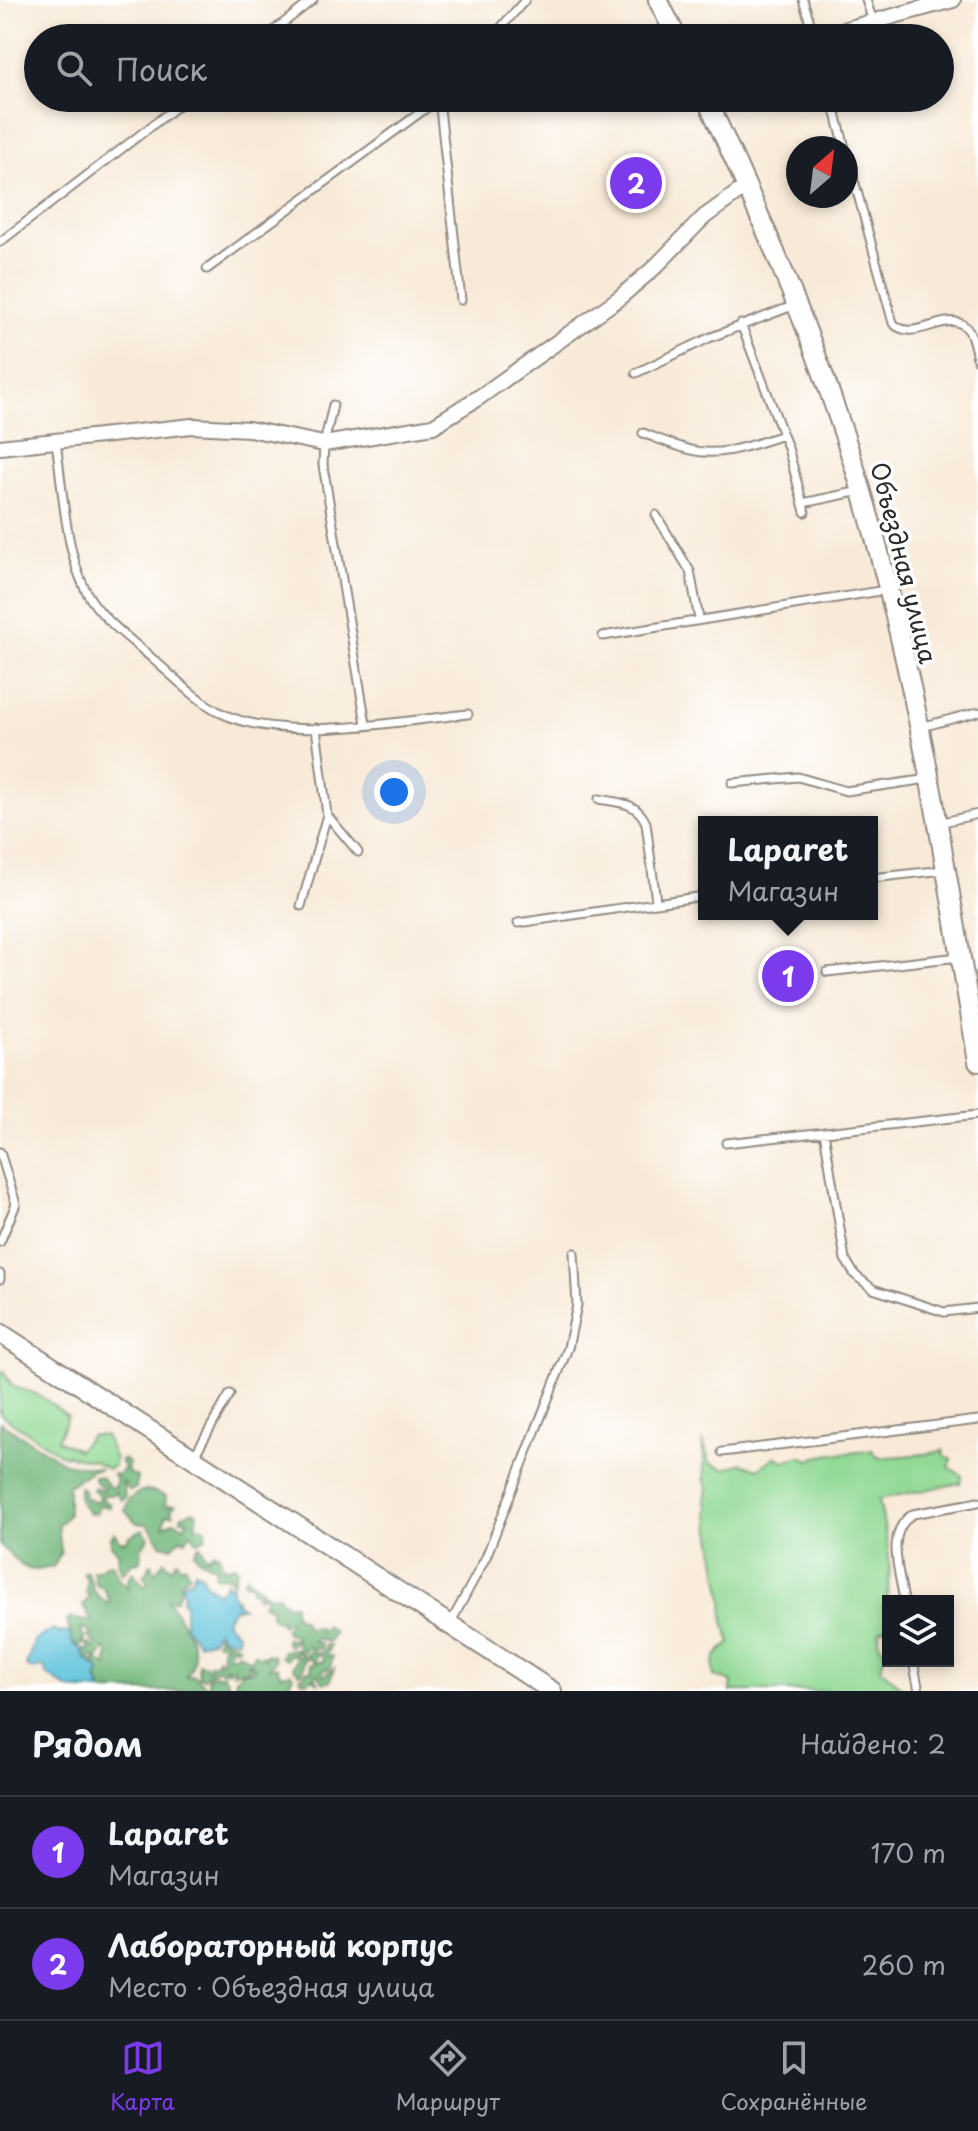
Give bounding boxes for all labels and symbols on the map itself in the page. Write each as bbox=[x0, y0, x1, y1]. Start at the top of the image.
north arrow bbox=[786, 136, 858, 208]
pin: 2 bbox=[610, 153, 662, 213]
street label: Объездная улица bbox=[863, 458, 947, 667]
your location bbox=[374, 772, 414, 812]
pin: 1 bbox=[762, 946, 814, 1006]

